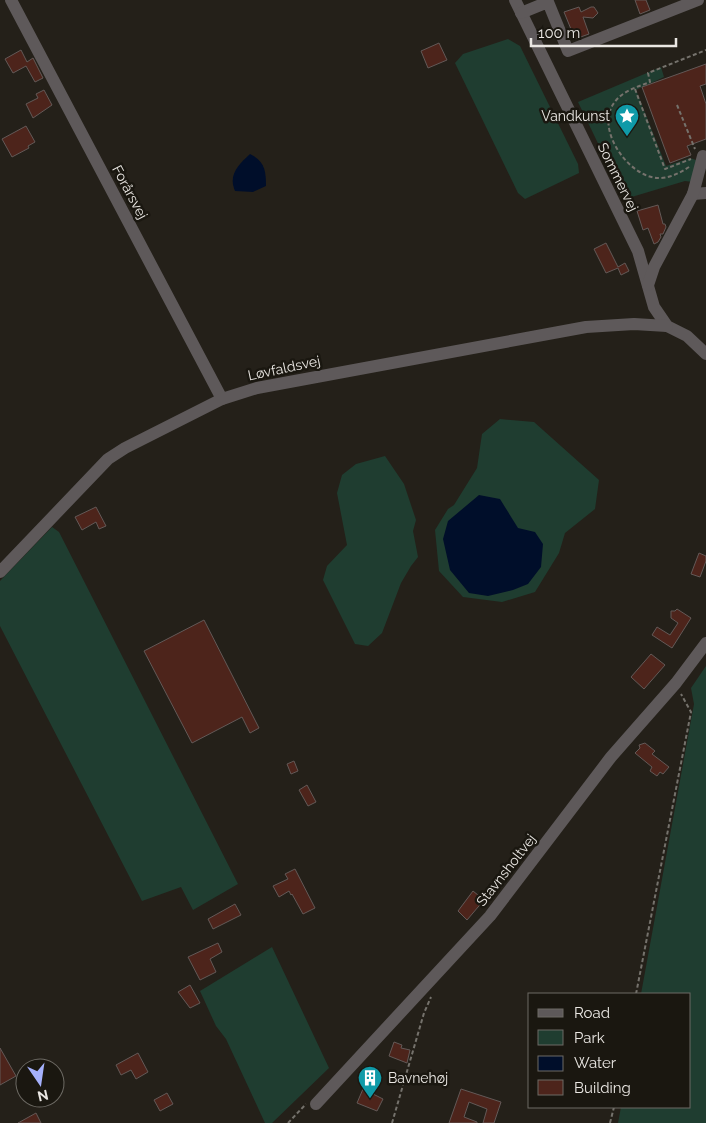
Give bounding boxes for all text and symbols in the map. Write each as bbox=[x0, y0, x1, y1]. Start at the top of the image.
scale bar bbox=[531, 15, 676, 47]
text: 100 m bbox=[538, 24, 580, 42]
place icon: Vandkunst bbox=[614, 103, 640, 137]
place label: Vandkunst bbox=[541, 108, 610, 124]
street label: Sommervej bbox=[595, 140, 641, 214]
street label: Forårsvej bbox=[109, 162, 151, 222]
street label: Løvfaldsvej bbox=[246, 353, 322, 383]
street label: Stavnsholtvej bbox=[473, 831, 539, 909]
legend bbox=[528, 993, 691, 1108]
text: Road bbox=[574, 1004, 610, 1022]
text: Park bbox=[574, 1029, 605, 1047]
text: Water bbox=[574, 1054, 617, 1072]
north arrow bbox=[15, 1058, 65, 1108]
building icon: Bavnehøj bbox=[357, 1065, 383, 1099]
place label: Bavnehøj bbox=[388, 1070, 448, 1086]
text: Building bbox=[574, 1079, 631, 1097]
text: N bbox=[36, 1087, 50, 1105]

